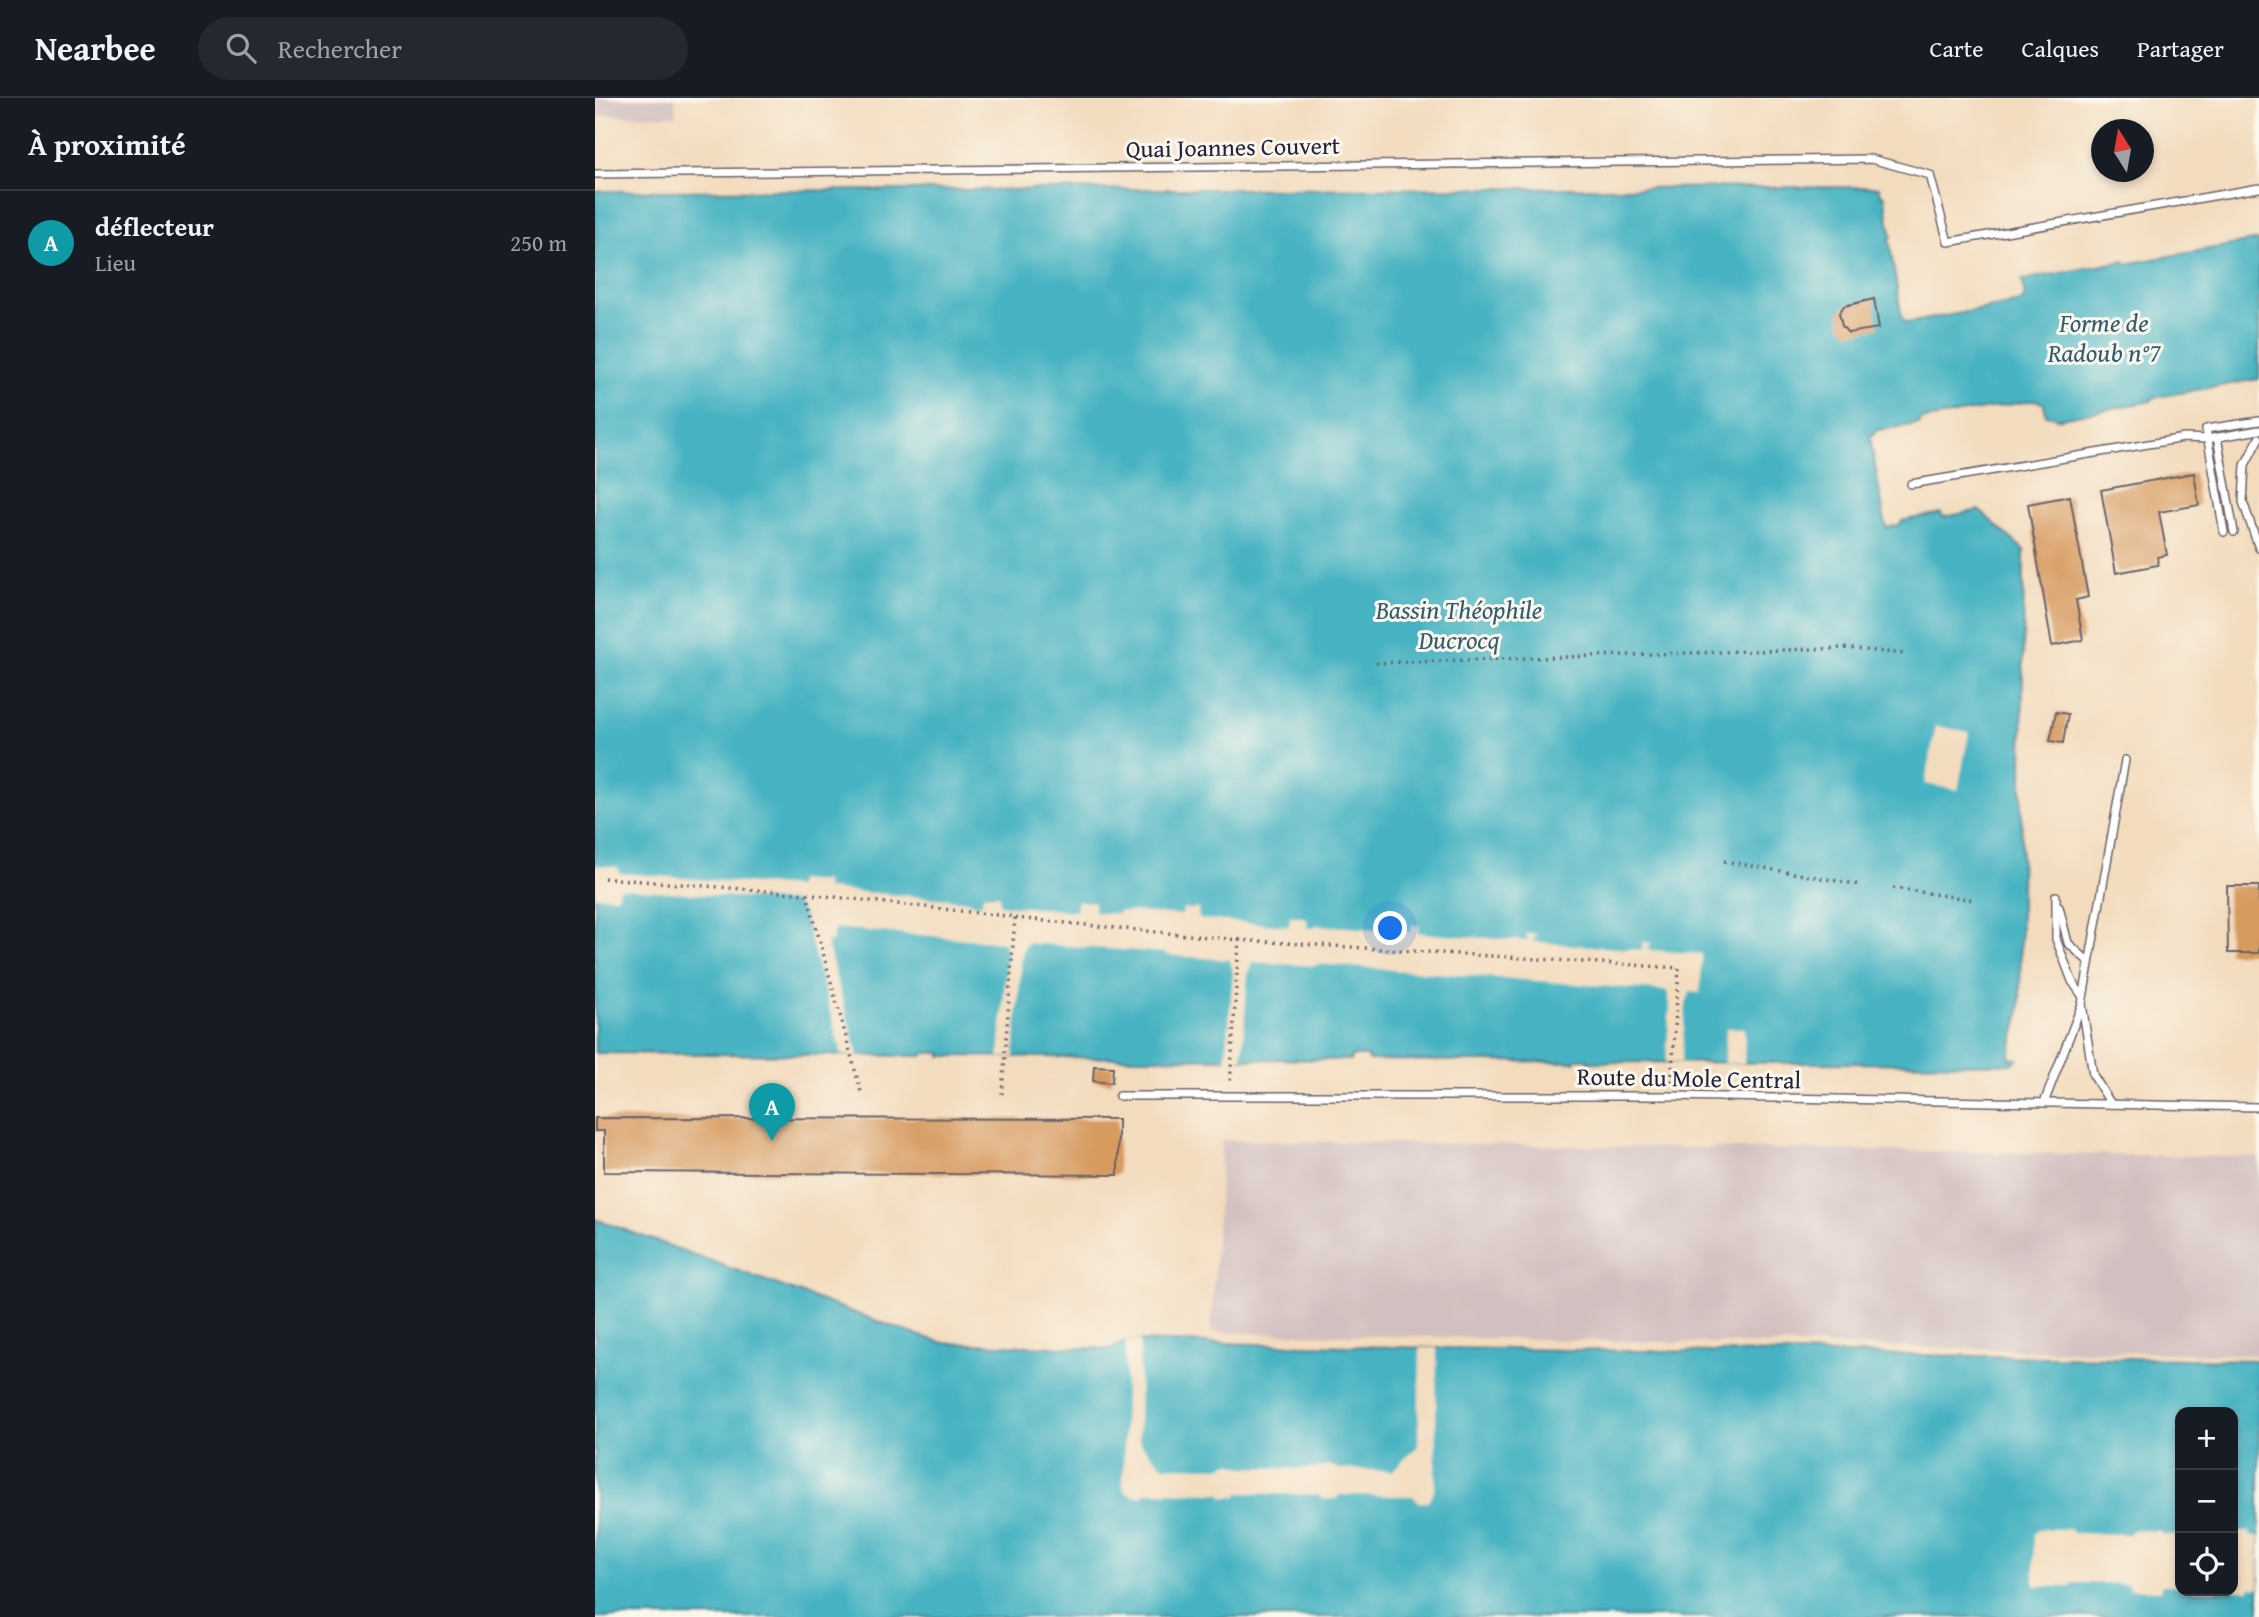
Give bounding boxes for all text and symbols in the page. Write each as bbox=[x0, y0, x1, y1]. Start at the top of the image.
search box bbox=[198, 17, 688, 80]
text: Nearbee bbox=[35, 24, 156, 72]
icon: search bbox=[222, 29, 260, 67]
text: Rechercher bbox=[278, 29, 402, 68]
text: Carte bbox=[1929, 31, 1983, 66]
text: Calques bbox=[2021, 31, 2099, 66]
text: Partager bbox=[2137, 31, 2224, 66]
north arrow bbox=[2091, 119, 2154, 182]
text: À proximité bbox=[28, 122, 186, 166]
street label: Quai Joannes Couvert bbox=[1126, 128, 1341, 166]
text: déflecteur bbox=[95, 207, 214, 246]
text: A bbox=[44, 226, 58, 259]
text: 250 m bbox=[510, 226, 567, 259]
text: Lieu bbox=[95, 246, 136, 279]
water label: Forme de Radoub n°7 bbox=[2047, 303, 2161, 372]
water label: Bassin Théophile Ducrocq bbox=[1375, 590, 1542, 659]
your location bbox=[1373, 911, 1407, 945]
street label: Route du Mole Central bbox=[1577, 1059, 1802, 1097]
pin: A bbox=[749, 1083, 795, 1141]
map controls bbox=[2175, 1407, 2238, 1596]
button: + bbox=[2175, 1407, 2238, 1470]
button: − bbox=[2175, 1470, 2238, 1533]
button: locate bbox=[2175, 1533, 2238, 1596]

